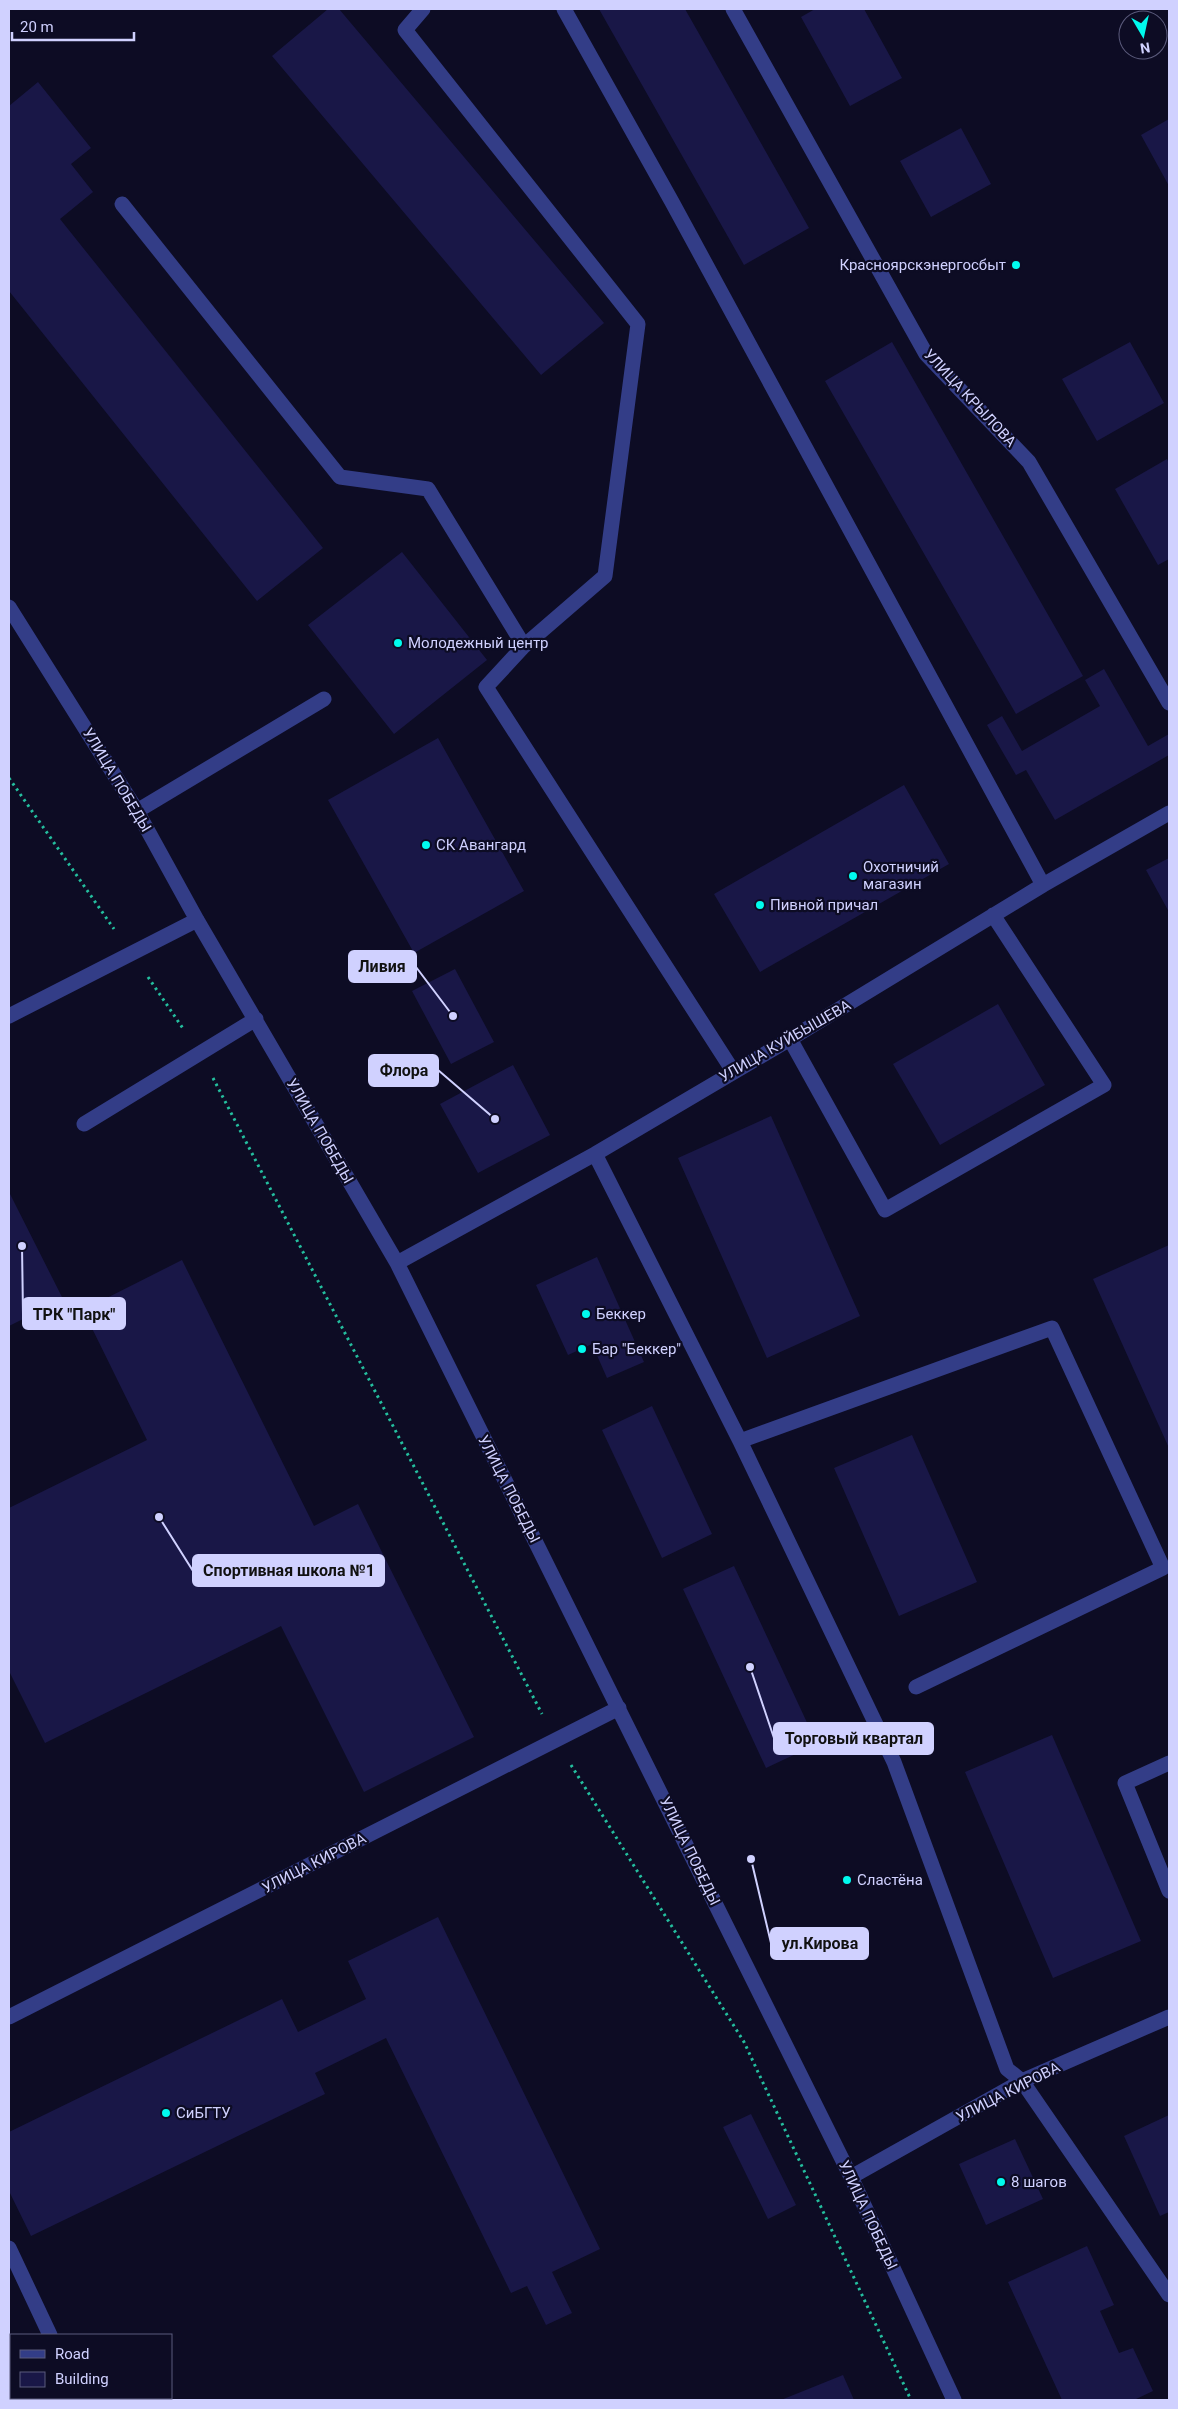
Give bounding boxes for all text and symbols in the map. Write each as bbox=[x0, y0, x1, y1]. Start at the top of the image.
scale bar bbox=[12, 10, 135, 42]
north arrow bbox=[1118, 10, 1168, 60]
text: 20 m bbox=[20, 18, 54, 36]
text: N bbox=[1139, 39, 1151, 57]
place label: Красноярскэнергосбыт bbox=[839, 256, 1006, 274]
marker: Красноярскэнергосбыт bbox=[1010, 259, 1022, 271]
street label: УЛИЦА КРЫЛОВА bbox=[920, 345, 1020, 451]
place label: Молодежный центр bbox=[408, 634, 549, 652]
marker: Молодежный центр bbox=[392, 637, 404, 649]
street label: УЛИЦА ПОБЕДЫ bbox=[79, 725, 155, 835]
place label: СК Авангард bbox=[436, 836, 526, 854]
marker: СК Авангард bbox=[420, 839, 432, 851]
place label: Охотничий магазин bbox=[863, 858, 939, 893]
marker: Охотничий магазин bbox=[847, 870, 859, 882]
place label: Пивной причал bbox=[770, 896, 878, 914]
marker: Пивной причал bbox=[754, 899, 766, 911]
callout: Ливия bbox=[349, 951, 416, 982]
text: Ливия bbox=[358, 957, 406, 976]
street label: УЛИЦА КУЙБЫШЕВА bbox=[716, 996, 854, 1086]
callout: Флора bbox=[369, 1055, 438, 1086]
text: Флора bbox=[380, 1061, 429, 1080]
street label: УЛИЦА ПОБЕДЫ bbox=[283, 1075, 357, 1187]
callout: ТРК "Парк" bbox=[23, 1298, 125, 1329]
text: ТРК "Парк" bbox=[33, 1305, 115, 1324]
place label: Беккер bbox=[596, 1305, 646, 1323]
marker: Беккер bbox=[580, 1308, 592, 1320]
place label: Бар "Беккер" bbox=[592, 1340, 681, 1358]
marker: Бар "Беккер" bbox=[576, 1343, 588, 1355]
street label: УЛИЦА ПОБЕДЫ bbox=[474, 1432, 544, 1546]
callout: Спортивная школа №1 bbox=[193, 1555, 384, 1586]
text: Спортивная школа №1 bbox=[203, 1561, 375, 1580]
callout: Торговый квартал bbox=[774, 1723, 933, 1754]
text: Торговый квартал bbox=[785, 1729, 923, 1748]
street label: УЛИЦА ПОБЕДЫ bbox=[656, 1794, 724, 1908]
street label: УЛИЦА КИРОВА bbox=[259, 1829, 369, 1897]
place label: Сластёна bbox=[857, 1871, 923, 1889]
marker: Сластёна bbox=[841, 1874, 853, 1886]
callout: ул.Кирова bbox=[771, 1928, 868, 1959]
text: ул.Кирова bbox=[782, 1934, 859, 1953]
street label: УЛИЦА КИРОВА bbox=[953, 2058, 1063, 2126]
place label: СиБГТУ bbox=[176, 2104, 231, 2122]
marker: СиБГТУ bbox=[160, 2107, 172, 2119]
street label: УЛИЦА ПОБЕДЫ bbox=[835, 2158, 901, 2272]
place label: 8 шагов bbox=[1011, 2173, 1067, 2191]
marker: 8 шагов bbox=[995, 2176, 1007, 2188]
legend bbox=[10, 2334, 172, 2399]
text: Road bbox=[55, 2345, 89, 2363]
text: Building bbox=[55, 2370, 109, 2388]

